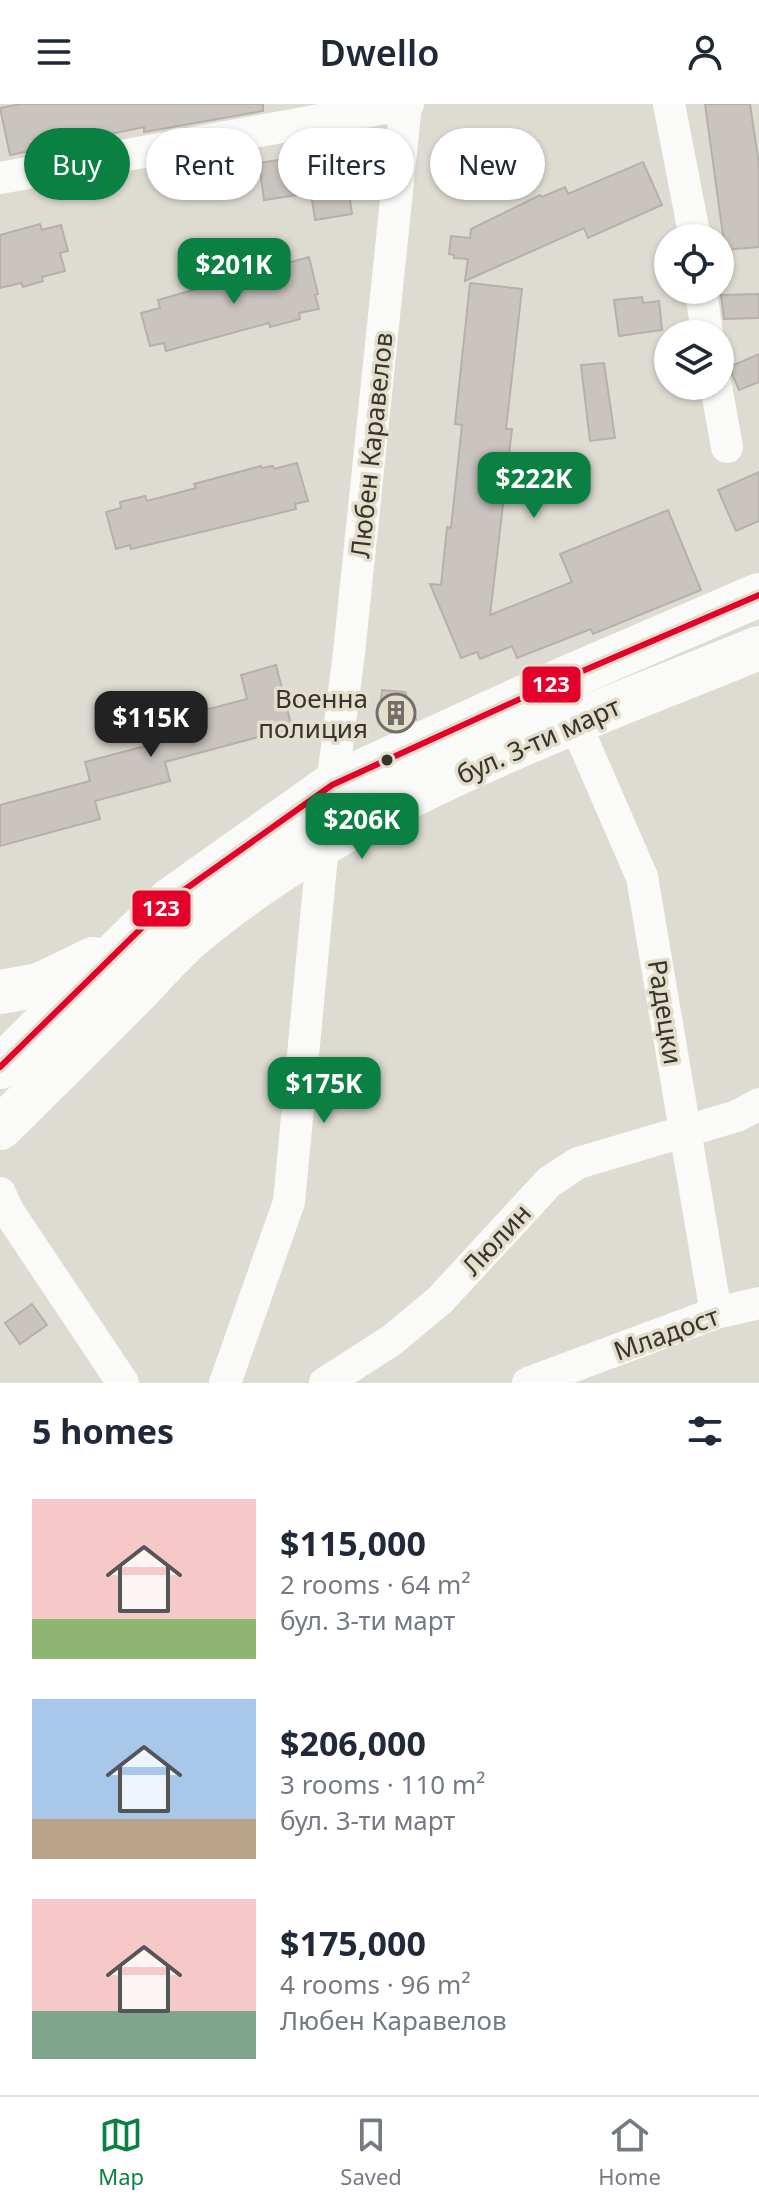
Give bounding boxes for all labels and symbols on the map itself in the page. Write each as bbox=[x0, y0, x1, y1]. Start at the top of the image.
pin: $201K bbox=[178, 238, 290, 306]
street label: Любен Каравелов bbox=[341, 330, 401, 560]
pin: $222K bbox=[478, 452, 590, 520]
line badge: 123 bbox=[521, 665, 582, 704]
text: 123 bbox=[532, 668, 570, 698]
place label: Военна полиция bbox=[258, 680, 368, 746]
street label: бул. 3-ти март bbox=[451, 688, 625, 792]
pin: $115K bbox=[95, 691, 207, 759]
building icon: Военна полиция bbox=[375, 692, 417, 734]
unlabelled marker bbox=[379, 752, 395, 768]
pin: $206K bbox=[306, 793, 418, 861]
line badge: 123 bbox=[131, 889, 192, 928]
text: 123 bbox=[142, 892, 180, 922]
street label: Радецки bbox=[640, 957, 692, 1067]
pin: $175K bbox=[268, 1057, 380, 1125]
street label: Люлин bbox=[453, 1195, 539, 1283]
street label: Младост bbox=[608, 1297, 724, 1369]

